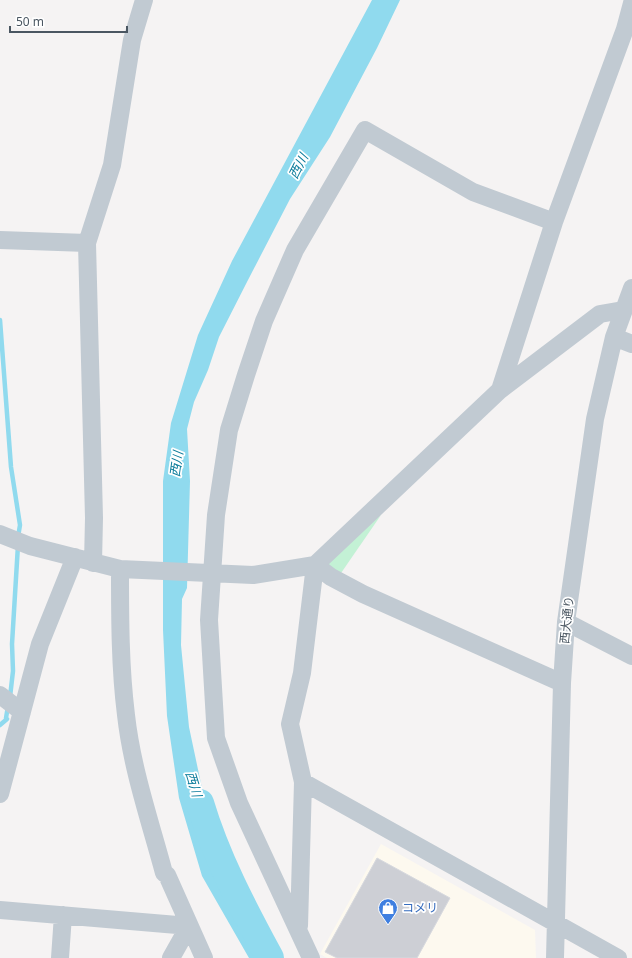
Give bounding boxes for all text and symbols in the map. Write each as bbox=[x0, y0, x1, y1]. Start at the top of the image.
scale bar bbox=[10, 8, 127, 34]
text: 50 m bbox=[16, 13, 44, 30]
water label: 西川 bbox=[284, 149, 313, 182]
water label: 西川 bbox=[165, 448, 187, 478]
street label: 西大通り bbox=[556, 595, 577, 645]
water label: 西川 bbox=[182, 769, 207, 801]
shop icon: コメリ bbox=[377, 897, 399, 925]
place label: コメリ bbox=[402, 899, 438, 916]

